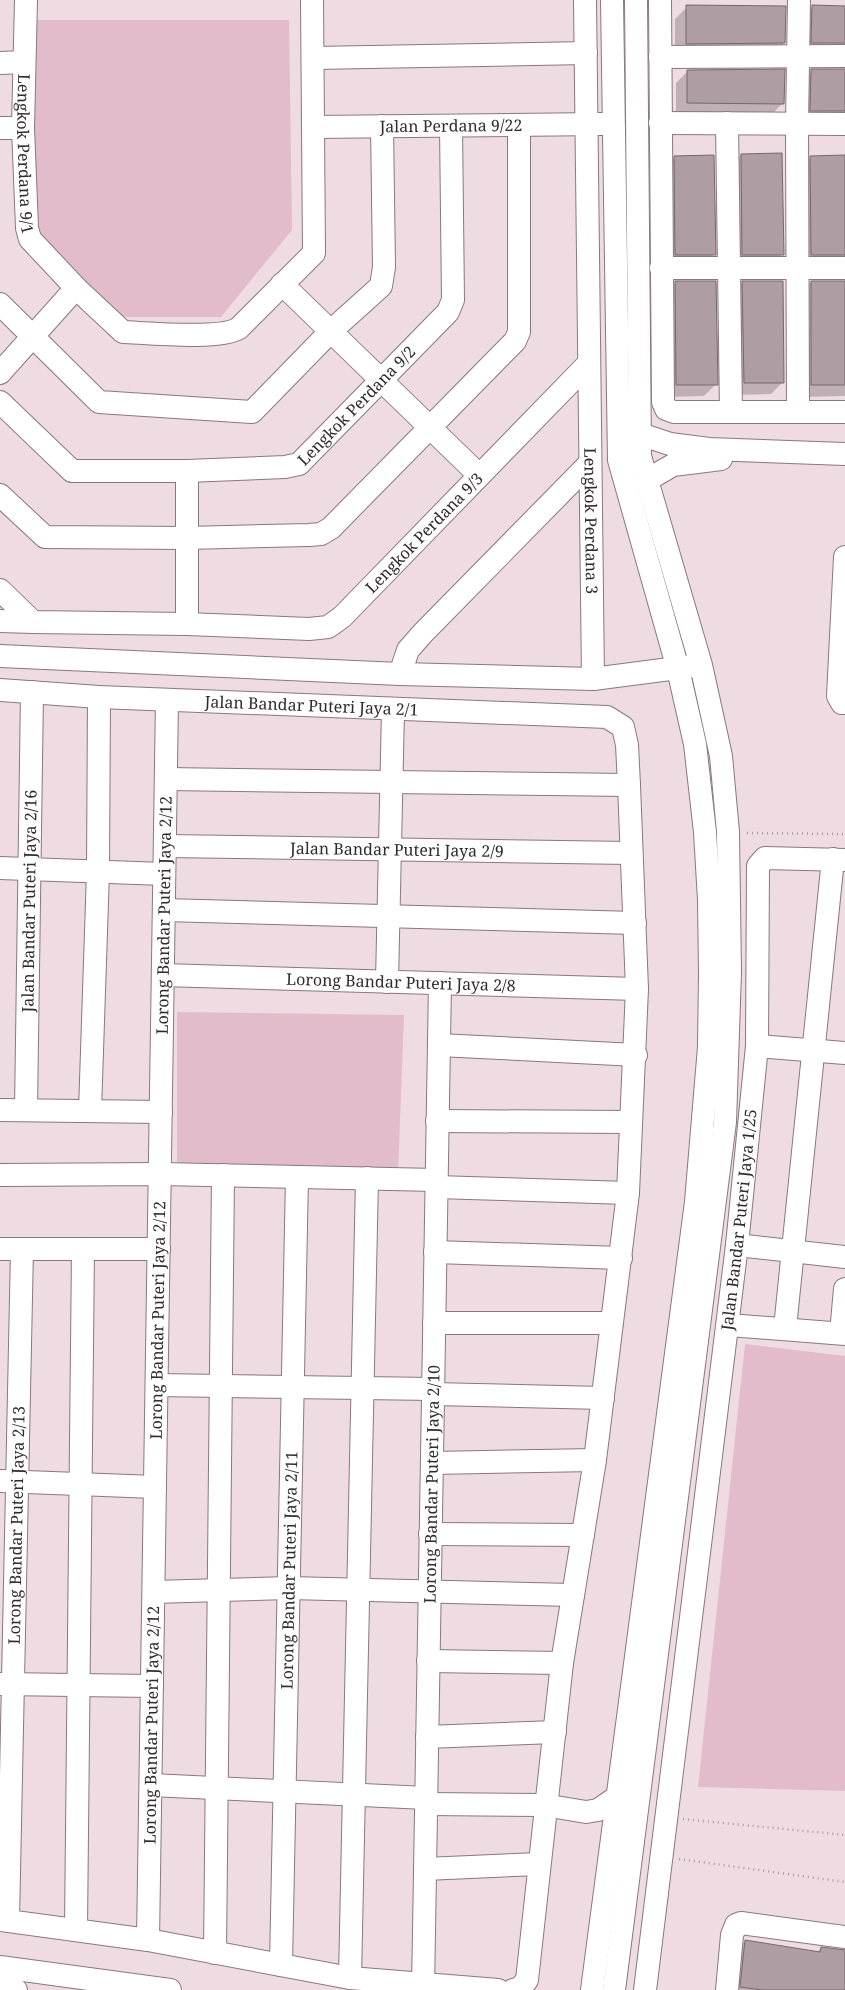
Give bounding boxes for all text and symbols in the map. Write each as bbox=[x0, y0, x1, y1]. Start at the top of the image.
street label: Lengkok Perdana 9/1 bbox=[12, 74, 39, 237]
street label: Jalan Perdana 9/22 bbox=[378, 114, 523, 137]
street label: Lengkok Perdana 9/2 bbox=[292, 341, 420, 470]
street label: Lengkok Perdana 3 bbox=[579, 448, 603, 594]
street label: Lengkok Perdana 9/3 bbox=[360, 468, 488, 598]
street label: Jalan Bandar Puteri Jaya 2/1 bbox=[203, 690, 419, 721]
street label: Jalan Bandar Puteri Jaya 2/16 bbox=[16, 790, 42, 1013]
street label: Lorong Bandar Puteri Jaya 2/12 bbox=[151, 796, 177, 1035]
street label: Jalan Bandar Puteri Jaya 2/9 bbox=[289, 837, 504, 862]
street label: Lorong Bandar Puteri Jaya 2/8 bbox=[286, 968, 516, 996]
street label: Jalan Bandar Puteri Jaya 1/25 bbox=[715, 1108, 762, 1333]
street label: Lorong Bandar Puteri Jaya 2/12 bbox=[145, 1201, 170, 1439]
street label: Lorong Bandar Puteri Jaya 2/10 bbox=[419, 1365, 445, 1603]
street label: Lorong Bandar Puteri Jaya 2/13 bbox=[3, 1406, 30, 1645]
street label: Lorong Bandar Puteri Jaya 2/11 bbox=[276, 1451, 302, 1690]
street label: Lorong Bandar Puteri Jaya 2/12 bbox=[138, 1606, 164, 1844]

